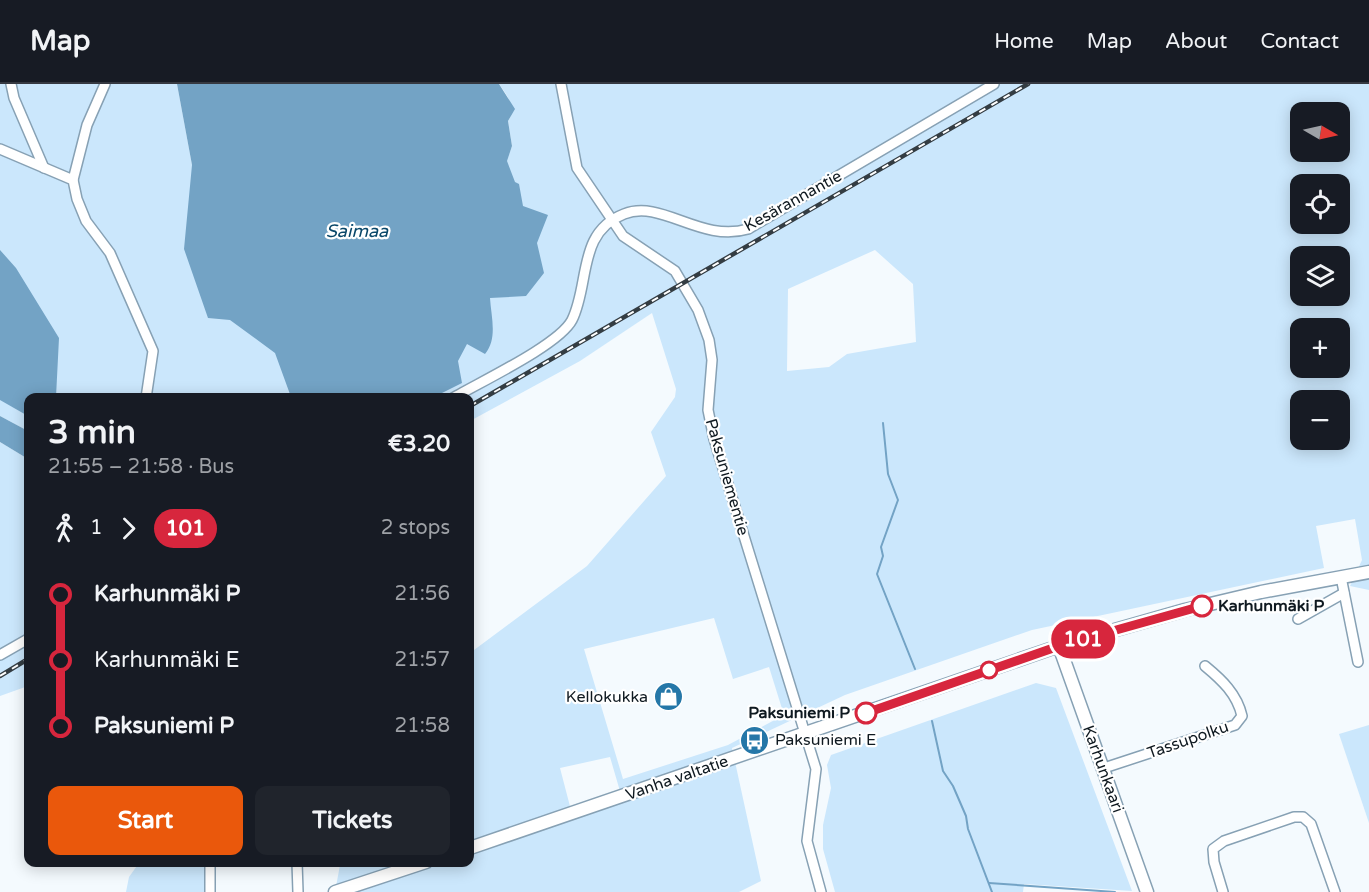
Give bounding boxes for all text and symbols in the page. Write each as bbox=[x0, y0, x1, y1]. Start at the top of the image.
text: Map bbox=[30, 24, 90, 58]
text: Home bbox=[994, 29, 1054, 54]
text: Map bbox=[1087, 29, 1132, 54]
text: About bbox=[1165, 29, 1227, 54]
text: Contact bbox=[1260, 29, 1339, 54]
north arrow bbox=[1290, 102, 1350, 162]
map controls bbox=[1290, 102, 1350, 450]
street label: Kesärannantie bbox=[741, 166, 845, 236]
button: locate bbox=[1290, 174, 1350, 234]
water label: Saimaa bbox=[326, 220, 389, 242]
button: layers bbox=[1290, 246, 1350, 306]
button: + bbox=[1290, 318, 1350, 378]
button: − bbox=[1290, 390, 1350, 450]
text: 3 min bbox=[48, 413, 136, 452]
street label: Paksuniementie bbox=[701, 416, 753, 538]
text: €3.20 bbox=[388, 431, 450, 457]
text: 21:55 – 21:58 · Bus bbox=[48, 455, 234, 479]
icon: walk bbox=[48, 512, 81, 545]
icon: forward bbox=[112, 512, 145, 545]
text: 1 bbox=[90, 516, 103, 540]
text: 101 bbox=[166, 516, 205, 541]
text: 2 stops bbox=[381, 516, 450, 540]
text: Karhunmäki P bbox=[94, 581, 240, 607]
text: 21:56 bbox=[395, 582, 450, 606]
marker: Karhunmäki P bbox=[1191, 595, 1213, 617]
place label: Karhunmäki P bbox=[1218, 596, 1325, 616]
line badge: 101 bbox=[1048, 620, 1118, 658]
text: 101 bbox=[1063, 627, 1103, 652]
text: Karhunmäki E bbox=[94, 647, 239, 673]
text: 21:57 bbox=[395, 648, 450, 672]
unlabelled marker bbox=[980, 661, 998, 679]
shop icon: Kellokukka bbox=[653, 681, 685, 713]
place label: Kellokukka bbox=[566, 687, 648, 707]
marker: Paksuniemi P bbox=[855, 702, 877, 724]
place label: Paksuniemi P bbox=[748, 703, 850, 723]
text: Paksuniemi P bbox=[94, 713, 234, 739]
text: 21:58 bbox=[395, 714, 450, 738]
street label: Tassupolku bbox=[1145, 717, 1231, 763]
street label: Karhunkaari bbox=[1078, 723, 1128, 815]
bus stop icon: Paksuniemi E bbox=[738, 724, 770, 756]
place label: Paksuniemi E bbox=[775, 730, 876, 750]
street label: Vanha valtatie bbox=[623, 751, 731, 805]
button: Start bbox=[48, 786, 243, 855]
button: Tickets bbox=[255, 786, 450, 855]

